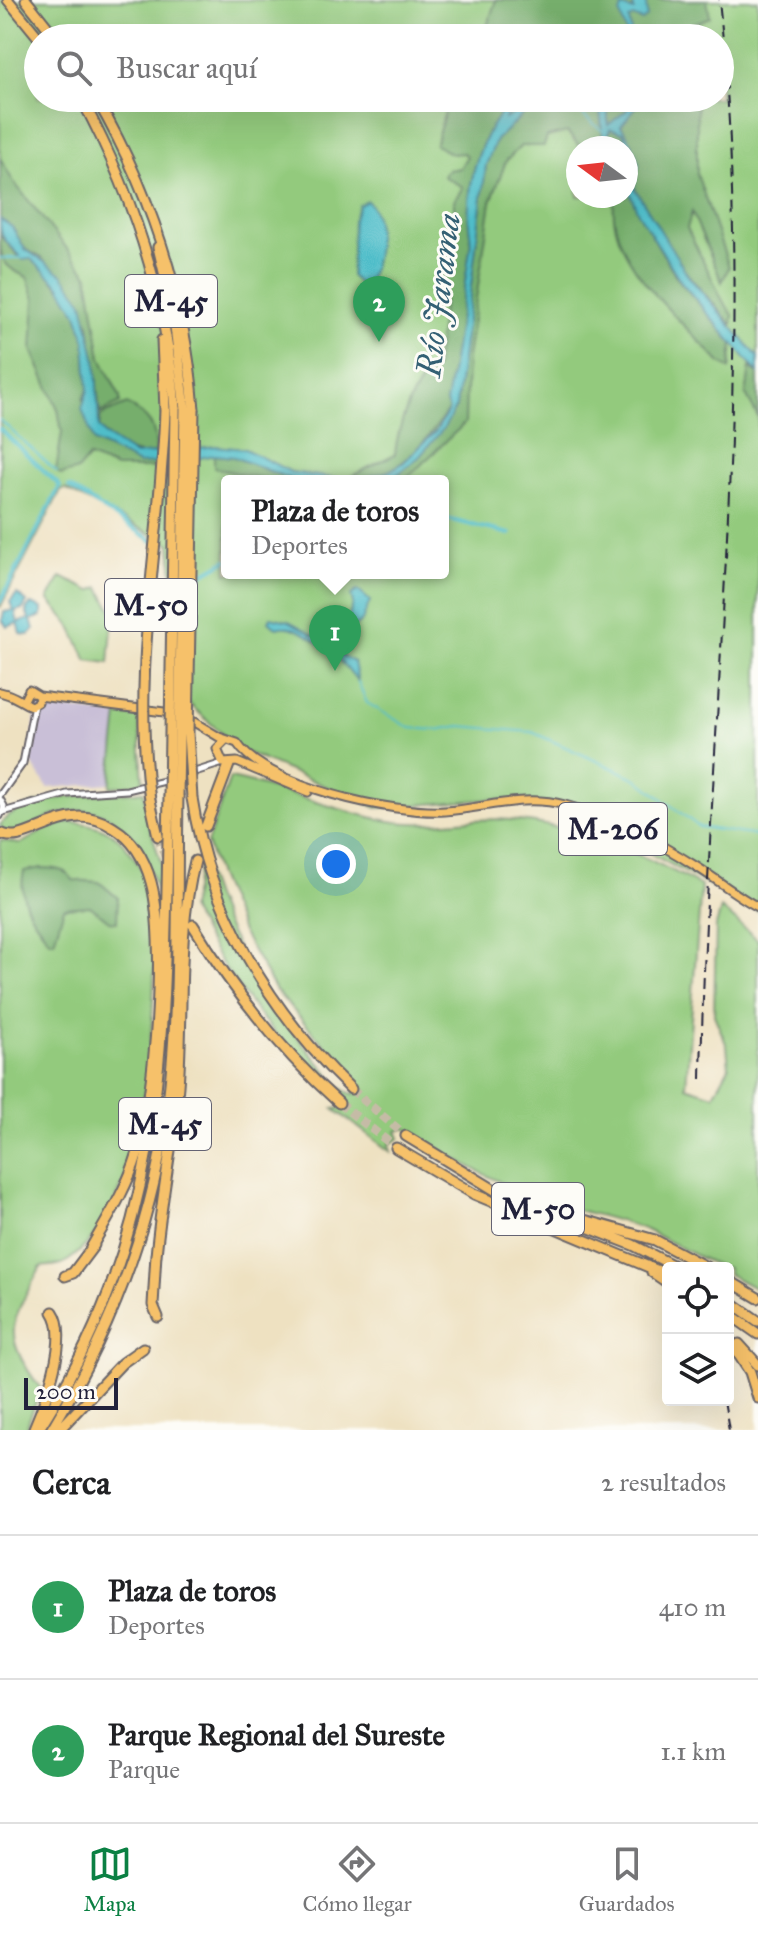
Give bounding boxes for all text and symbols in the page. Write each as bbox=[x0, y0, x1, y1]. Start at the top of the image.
search box bbox=[24, 24, 734, 112]
icon: search bbox=[52, 46, 96, 90]
text: Buscar aquí bbox=[116, 50, 257, 86]
north arrow bbox=[566, 136, 638, 208]
water label: Río Jarama bbox=[408, 211, 470, 380]
road number: M-45 bbox=[125, 275, 217, 327]
pin: 2 bbox=[353, 276, 405, 342]
popup bbox=[221, 475, 449, 579]
text: Plaza de toros bbox=[251, 493, 419, 529]
text: Deportes bbox=[251, 529, 348, 561]
road number: M-50 bbox=[105, 579, 197, 631]
pin: 1 bbox=[309, 605, 361, 671]
road number: M-206 bbox=[559, 803, 667, 855]
your location bbox=[316, 844, 356, 884]
road number: M-45 bbox=[119, 1098, 211, 1150]
road number: M-50 bbox=[492, 1183, 584, 1235]
map controls bbox=[662, 1262, 734, 1406]
button: locate bbox=[662, 1262, 734, 1334]
button: layers bbox=[662, 1334, 734, 1406]
scale bar bbox=[24, 1374, 118, 1410]
text: 200 m bbox=[36, 1378, 96, 1405]
text: Cerca bbox=[32, 1462, 111, 1503]
text: 2 resultados bbox=[601, 1466, 726, 1498]
text: Plaza de toros bbox=[108, 1573, 276, 1609]
text: 1 bbox=[53, 1591, 63, 1623]
text: 410 m bbox=[659, 1591, 726, 1623]
text: Deportes bbox=[108, 1609, 205, 1641]
text: Parque Regional del Sureste bbox=[108, 1717, 445, 1753]
text: 2 bbox=[52, 1735, 64, 1767]
text: 1.1 km bbox=[661, 1735, 726, 1767]
text: Parque bbox=[108, 1753, 180, 1785]
tab: Mapa bbox=[83, 1842, 136, 1917]
tab: Cómo llegar bbox=[303, 1842, 412, 1917]
tab: Guardados bbox=[579, 1842, 675, 1917]

